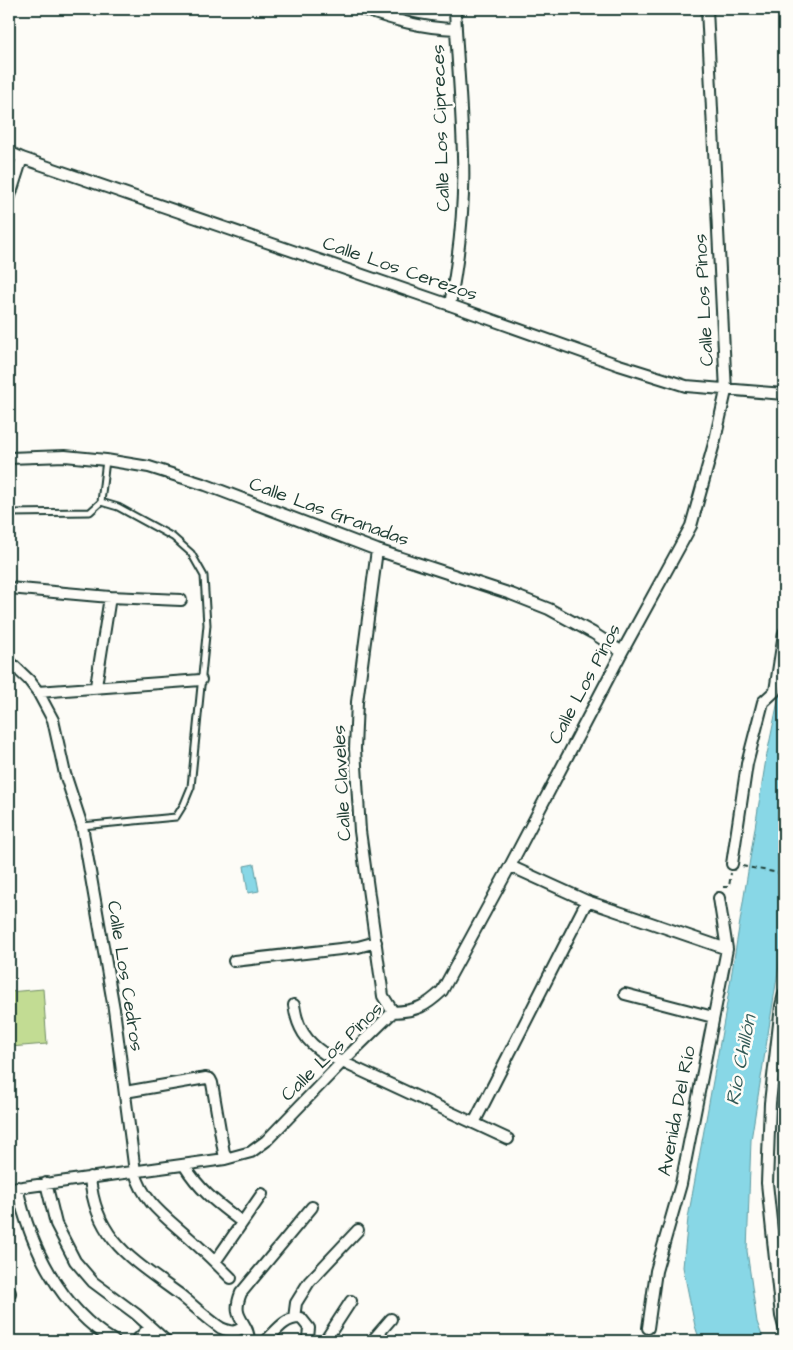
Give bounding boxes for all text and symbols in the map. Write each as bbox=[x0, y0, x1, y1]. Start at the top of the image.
street label: Calle Los Cipreces bbox=[425, 44, 457, 212]
street label: Calle Los Cerezos bbox=[319, 230, 481, 308]
street label: Calle Los Pinos bbox=[687, 233, 721, 367]
street label: Calle Las Granadas bbox=[245, 471, 413, 553]
street label: Calle Los Pinos bbox=[542, 619, 628, 749]
street label: Calle Claveles bbox=[325, 724, 359, 842]
street label: Calle Los Cedros bbox=[100, 899, 150, 1053]
street label: Calle Los Pinos bbox=[275, 996, 389, 1108]
water label: Río Chillón bbox=[719, 1011, 764, 1107]
street label: Avenida Del Río bbox=[651, 1043, 703, 1178]

